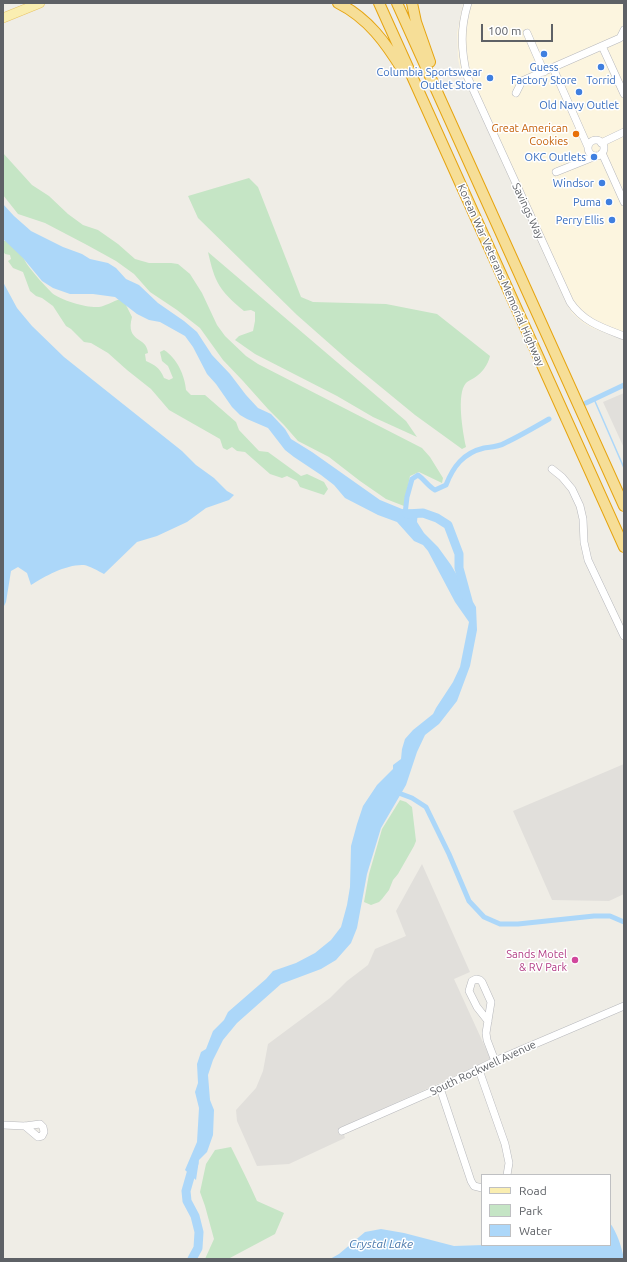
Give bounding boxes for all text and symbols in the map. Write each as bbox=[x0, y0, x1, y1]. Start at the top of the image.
scale bar bbox=[483, 16, 555, 42]
text: 100 m bbox=[488, 24, 521, 37]
marker: Guess Factory Store bbox=[539, 49, 549, 59]
place label: Guess Factory Store bbox=[511, 60, 577, 86]
marker: Torrid bbox=[596, 62, 606, 72]
place label: Columbia Sportswear Outlet Store bbox=[377, 65, 482, 91]
marker: Columbia Sportswear Outlet Store bbox=[485, 73, 495, 83]
place label: Torrid bbox=[586, 73, 616, 87]
marker: Old Navy Outlet bbox=[574, 87, 584, 97]
place label: Old Navy Outlet bbox=[539, 98, 619, 112]
place label: Great American Cookies bbox=[491, 121, 568, 147]
marker: Great American Cookies bbox=[571, 129, 581, 139]
place label: OKC Outlets bbox=[525, 150, 586, 164]
marker: OKC Outlets bbox=[589, 152, 599, 162]
place label: Windsor bbox=[553, 176, 594, 190]
marker: Windsor bbox=[597, 178, 607, 188]
street label: Savings Way bbox=[509, 181, 547, 241]
street label: Korean War Veterans Memorial Highway bbox=[455, 182, 547, 368]
place label: Puma bbox=[573, 195, 601, 209]
marker: Puma bbox=[604, 197, 614, 207]
place label: Perry Ellis bbox=[556, 213, 604, 227]
marker: Perry Ellis bbox=[607, 215, 617, 225]
place label: Sands Motel & RV Park bbox=[506, 947, 567, 973]
marker: Sands Motel & RV Park bbox=[570, 955, 580, 965]
street label: South Rockwell Avenue bbox=[428, 1038, 538, 1098]
legend bbox=[481, 1174, 611, 1246]
text: Road bbox=[519, 1184, 547, 1197]
text: Park bbox=[519, 1204, 543, 1217]
text: Water bbox=[519, 1224, 552, 1237]
water label: Crystal Lake bbox=[349, 1237, 413, 1251]

